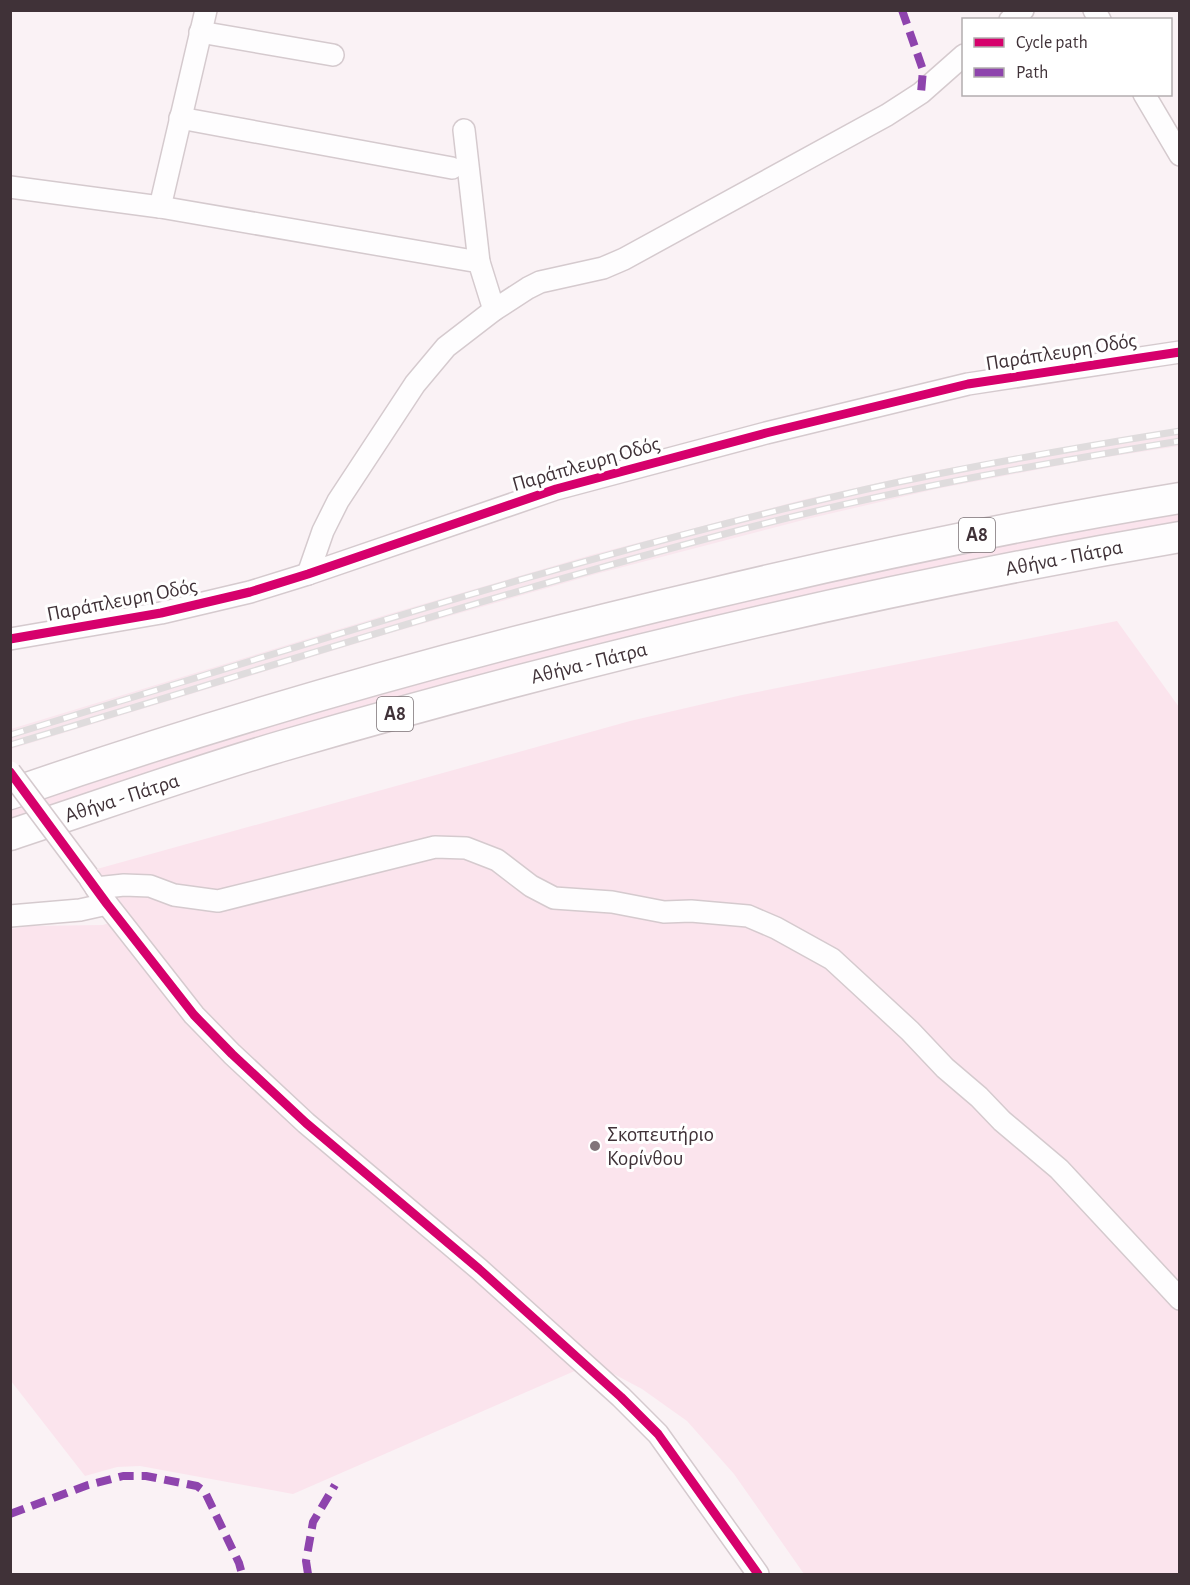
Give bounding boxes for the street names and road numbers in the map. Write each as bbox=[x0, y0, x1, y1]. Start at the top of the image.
street label: Παράπλευρη Οδός bbox=[984, 330, 1138, 374]
street label: Παράπλευρη Οδός bbox=[510, 433, 662, 495]
road number: Α8 bbox=[959, 518, 995, 552]
street label: Αθήνα - Πάτρα bbox=[1003, 536, 1125, 580]
street label: Παράπλευρη Οδός bbox=[45, 575, 199, 625]
street label: Αθήνα - Πάτρα bbox=[529, 638, 649, 688]
road number: Α8 bbox=[377, 697, 413, 731]
street label: Αθήνα - Πάτρα bbox=[62, 770, 182, 826]

